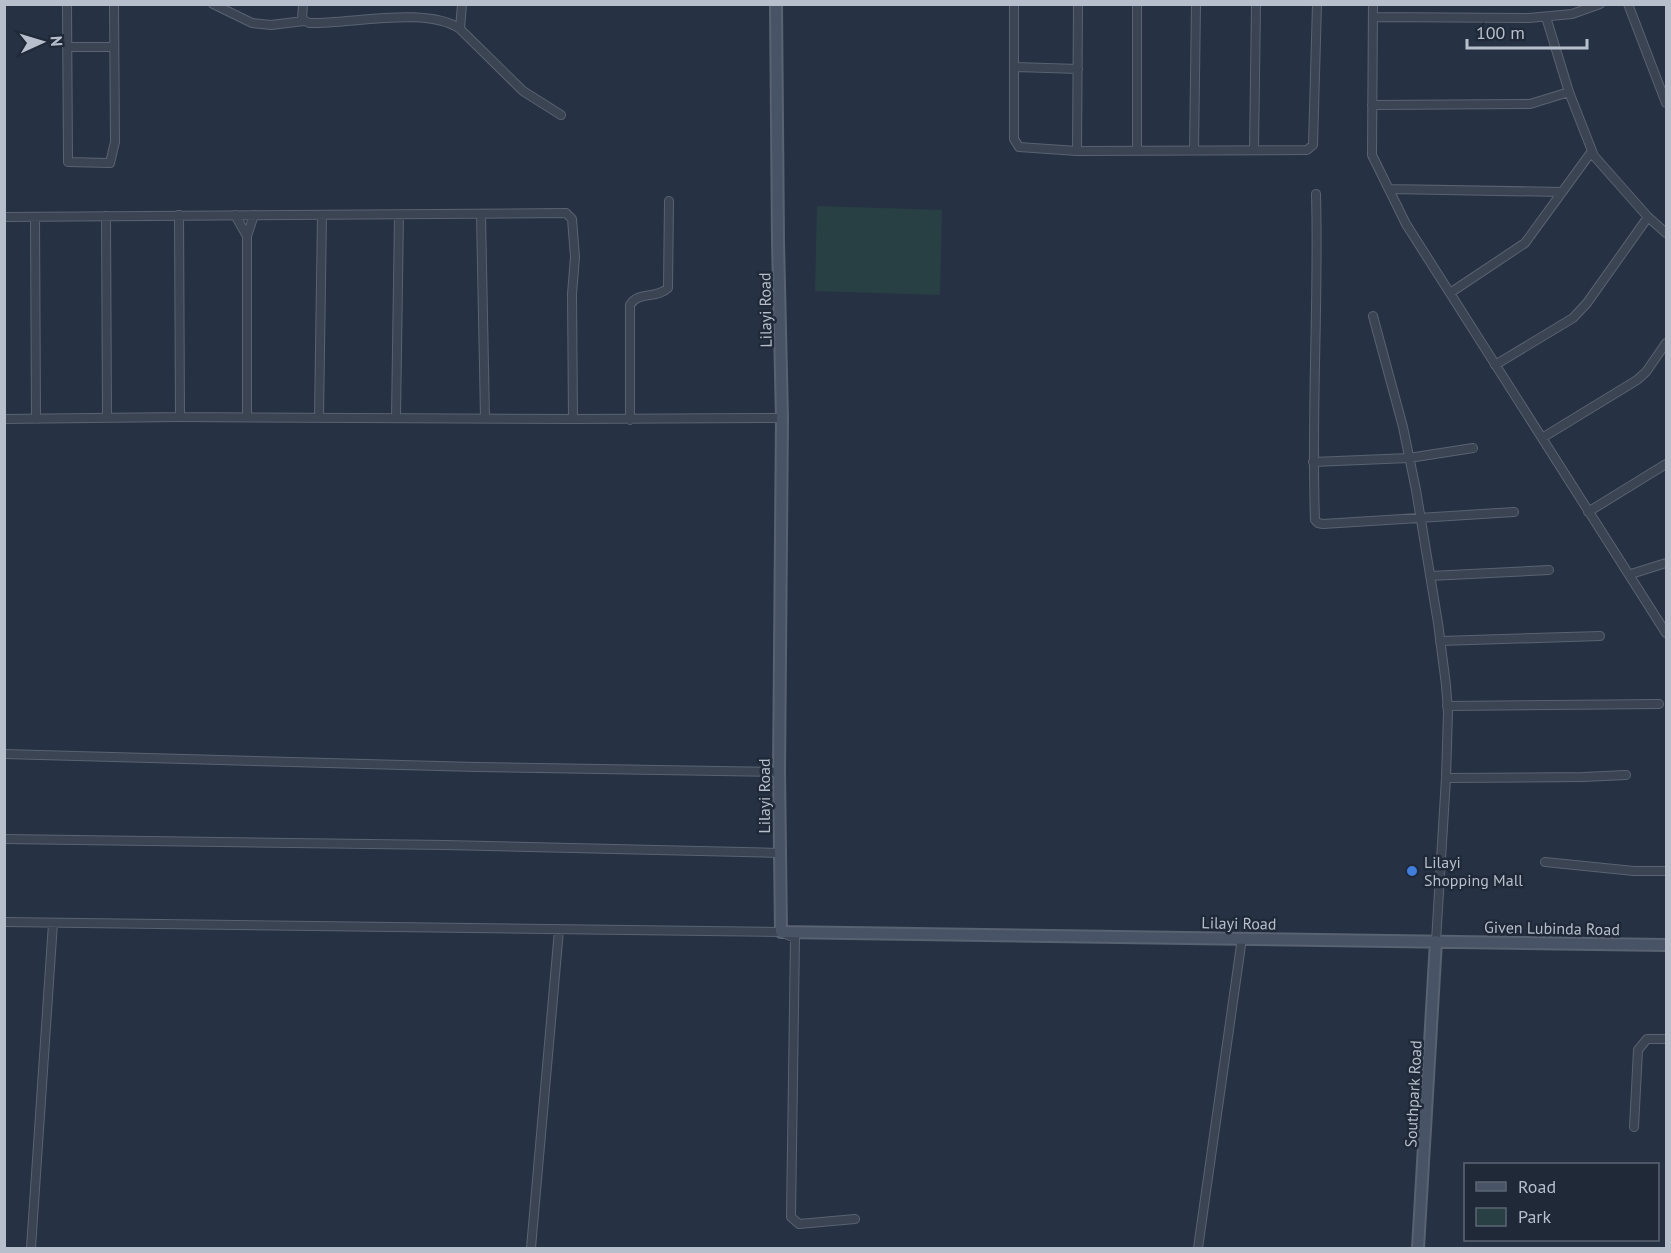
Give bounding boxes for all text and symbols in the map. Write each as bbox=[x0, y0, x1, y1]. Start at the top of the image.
north arrow bbox=[12, 12, 72, 72]
scale bar bbox=[1467, 12, 1587, 50]
text: 100 m bbox=[1476, 21, 1525, 44]
text: N bbox=[47, 35, 67, 47]
street label: Lilayi Road bbox=[754, 272, 776, 348]
street label: Lilayi Road bbox=[754, 758, 774, 834]
place label: Lilayi Shopping Mall bbox=[1424, 852, 1523, 890]
marker: Lilayi Shopping Mall bbox=[1405, 864, 1419, 878]
street label: Lilayi Road bbox=[1201, 912, 1277, 934]
street label: Given Lubinda Road bbox=[1484, 917, 1620, 939]
street label: Southpark Road bbox=[1400, 1040, 1426, 1148]
legend bbox=[1464, 1163, 1659, 1241]
text: Road bbox=[1518, 1175, 1556, 1198]
text: Park bbox=[1518, 1205, 1551, 1228]

